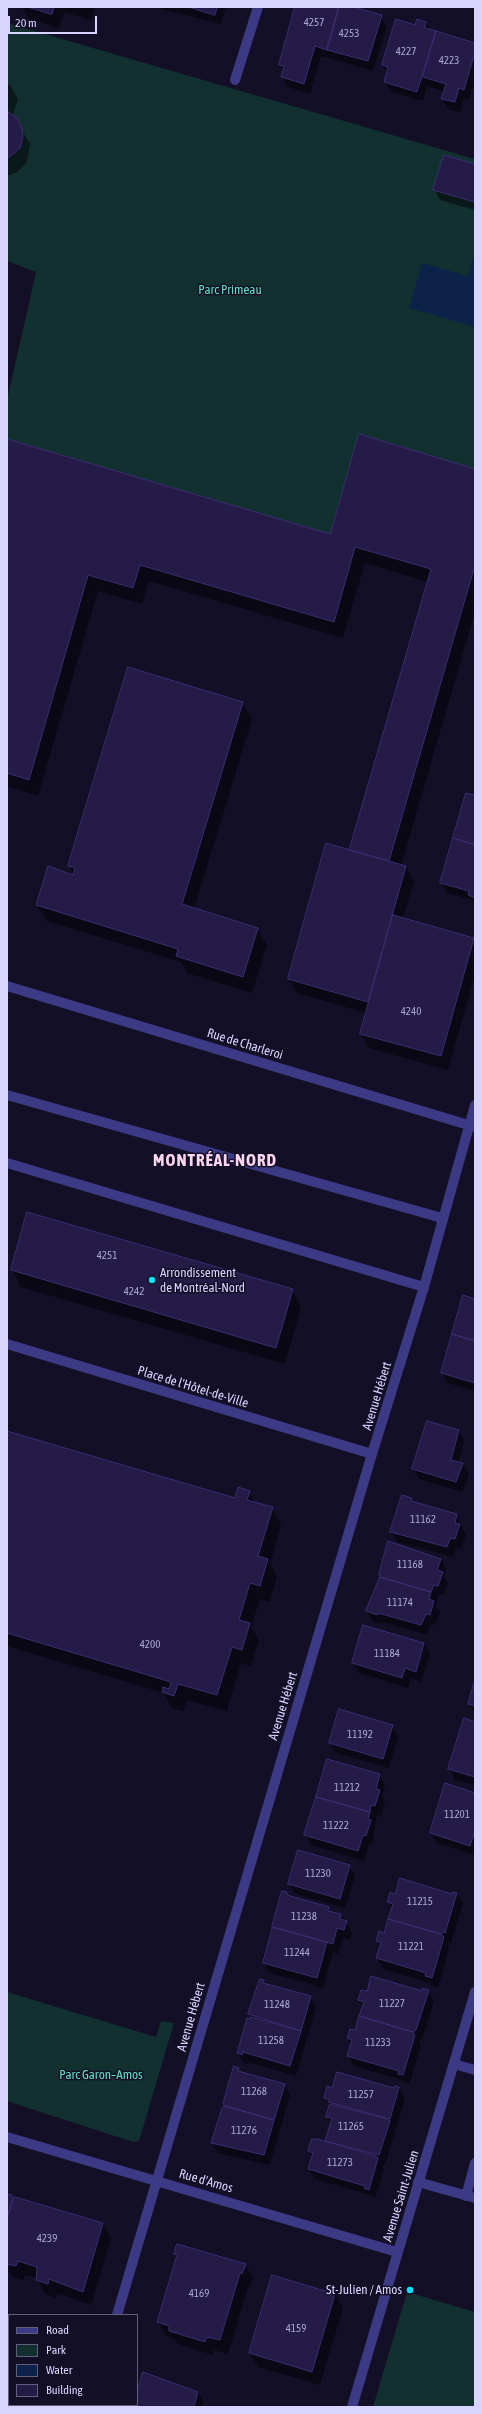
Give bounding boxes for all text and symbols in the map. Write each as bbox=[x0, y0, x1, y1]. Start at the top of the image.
scale bar bbox=[10, 8, 99, 34]
text: 20 m bbox=[15, 16, 37, 30]
house number: 4257 bbox=[304, 16, 324, 30]
house number: 4253 bbox=[339, 27, 359, 41]
house number: 4227 bbox=[396, 45, 416, 59]
house number: 4223 bbox=[439, 54, 459, 68]
park label: Parc Primeau bbox=[198, 282, 262, 298]
house number: 4240 bbox=[401, 1005, 421, 1019]
street label: Rue de Charleroi bbox=[205, 1025, 285, 1063]
district label: MONTRÉAL-NORD bbox=[153, 1151, 277, 1171]
house number: 4251 bbox=[97, 1249, 117, 1263]
place label: Arrondissement de Montréal-Nord bbox=[160, 1265, 245, 1296]
marker: Arrondissement de Montréal-Nord bbox=[147, 1275, 157, 1285]
house number: 4242 bbox=[124, 1285, 144, 1299]
street label: Avenue Hébert bbox=[359, 1360, 395, 1432]
street label: Place de l'Hôtel-de-Ville bbox=[136, 1363, 250, 1411]
house number: 11162 bbox=[410, 1513, 436, 1527]
house number: 11168 bbox=[397, 1558, 423, 1572]
house number: 11174 bbox=[387, 1596, 413, 1610]
house number: 4200 bbox=[140, 1638, 160, 1652]
house number: 11184 bbox=[374, 1647, 400, 1661]
street label: Avenue Hébert bbox=[265, 1670, 301, 1742]
house number: 11192 bbox=[347, 1728, 373, 1742]
house number: 11212 bbox=[334, 1781, 360, 1795]
house number: 11201 bbox=[444, 1808, 470, 1822]
house number: 11222 bbox=[323, 1819, 349, 1833]
house number: 11230 bbox=[305, 1867, 331, 1881]
house number: 11215 bbox=[407, 1895, 433, 1909]
house number: 11238 bbox=[291, 1910, 317, 1924]
house number: 11221 bbox=[398, 1940, 424, 1954]
house number: 11244 bbox=[284, 1946, 310, 1960]
street label: Avenue Hébert bbox=[174, 1981, 208, 2053]
house number: 11227 bbox=[379, 1997, 405, 2011]
house number: 11248 bbox=[264, 1998, 290, 2012]
house number: 11258 bbox=[258, 2034, 284, 2048]
house number: 11233 bbox=[365, 2036, 391, 2050]
park label: Parc Garon–Amos bbox=[59, 2067, 143, 2083]
house number: 11268 bbox=[241, 2085, 267, 2099]
house number: 11257 bbox=[348, 2088, 374, 2102]
house number: 11265 bbox=[338, 2120, 364, 2134]
house number: 11276 bbox=[231, 2124, 257, 2138]
street label: Avenue Saint-Julien bbox=[380, 2148, 422, 2244]
house number: 11273 bbox=[327, 2156, 353, 2170]
street label: Rue d'Amos bbox=[177, 2166, 235, 2196]
house number: 4239 bbox=[37, 2232, 57, 2246]
place label: St-Julien / Amos bbox=[326, 2282, 402, 2298]
marker: St-Julien / Amos bbox=[405, 2285, 415, 2295]
house number: 4169 bbox=[189, 2287, 209, 2301]
legend bbox=[8, 2314, 138, 2406]
house number: 4159 bbox=[286, 2322, 306, 2336]
text: Road bbox=[46, 2323, 69, 2337]
text: Park bbox=[46, 2343, 66, 2357]
text: Water bbox=[46, 2363, 72, 2377]
text: Building bbox=[46, 2383, 83, 2397]

